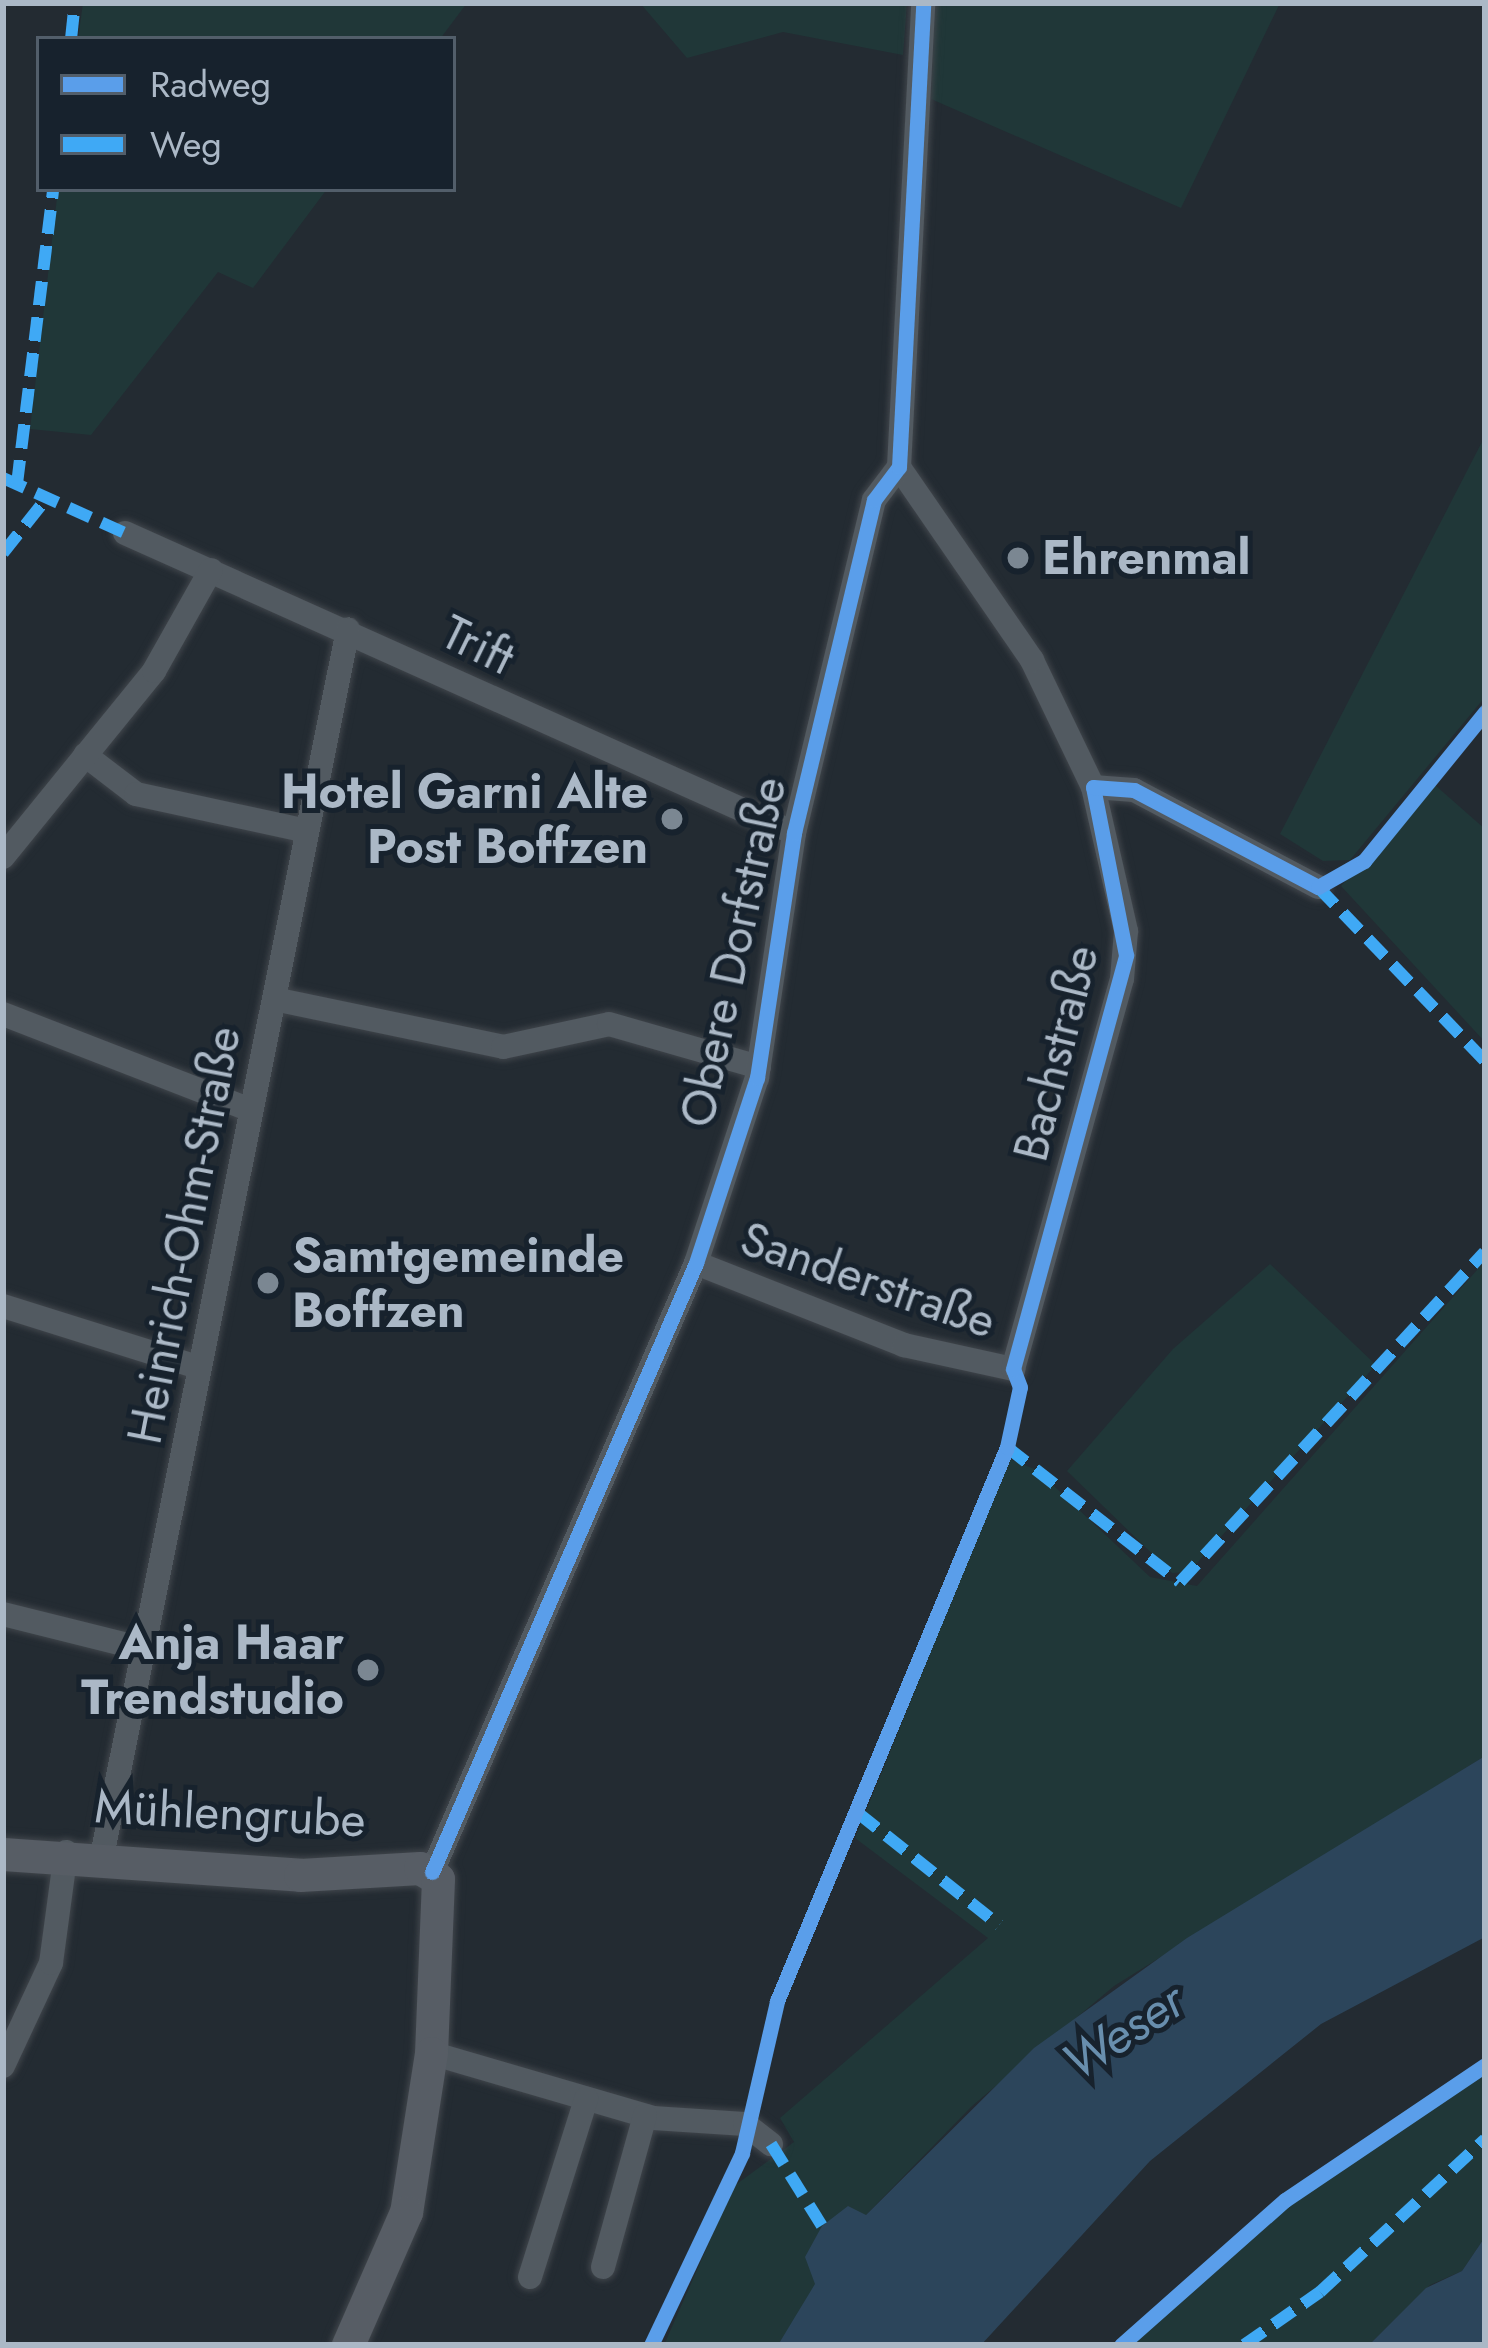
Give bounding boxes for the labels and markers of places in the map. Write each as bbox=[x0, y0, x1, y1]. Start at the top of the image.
place label: Ehrenmal bbox=[1042, 529, 1251, 587]
marker: Ehrenmal bbox=[1005, 545, 1031, 571]
place label: Hotel Garni Alte Post Boffzen bbox=[281, 762, 648, 875]
marker: Hotel Garni Alte Post Boffzen bbox=[659, 806, 685, 832]
place label: Samtgemeinde Boffzen bbox=[292, 1226, 624, 1339]
marker: Samtgemeinde Boffzen bbox=[255, 1270, 281, 1296]
place label: Anja Haar Trendstudio bbox=[81, 1613, 344, 1726]
marker: Anja Haar Trendstudio bbox=[355, 1657, 381, 1683]

